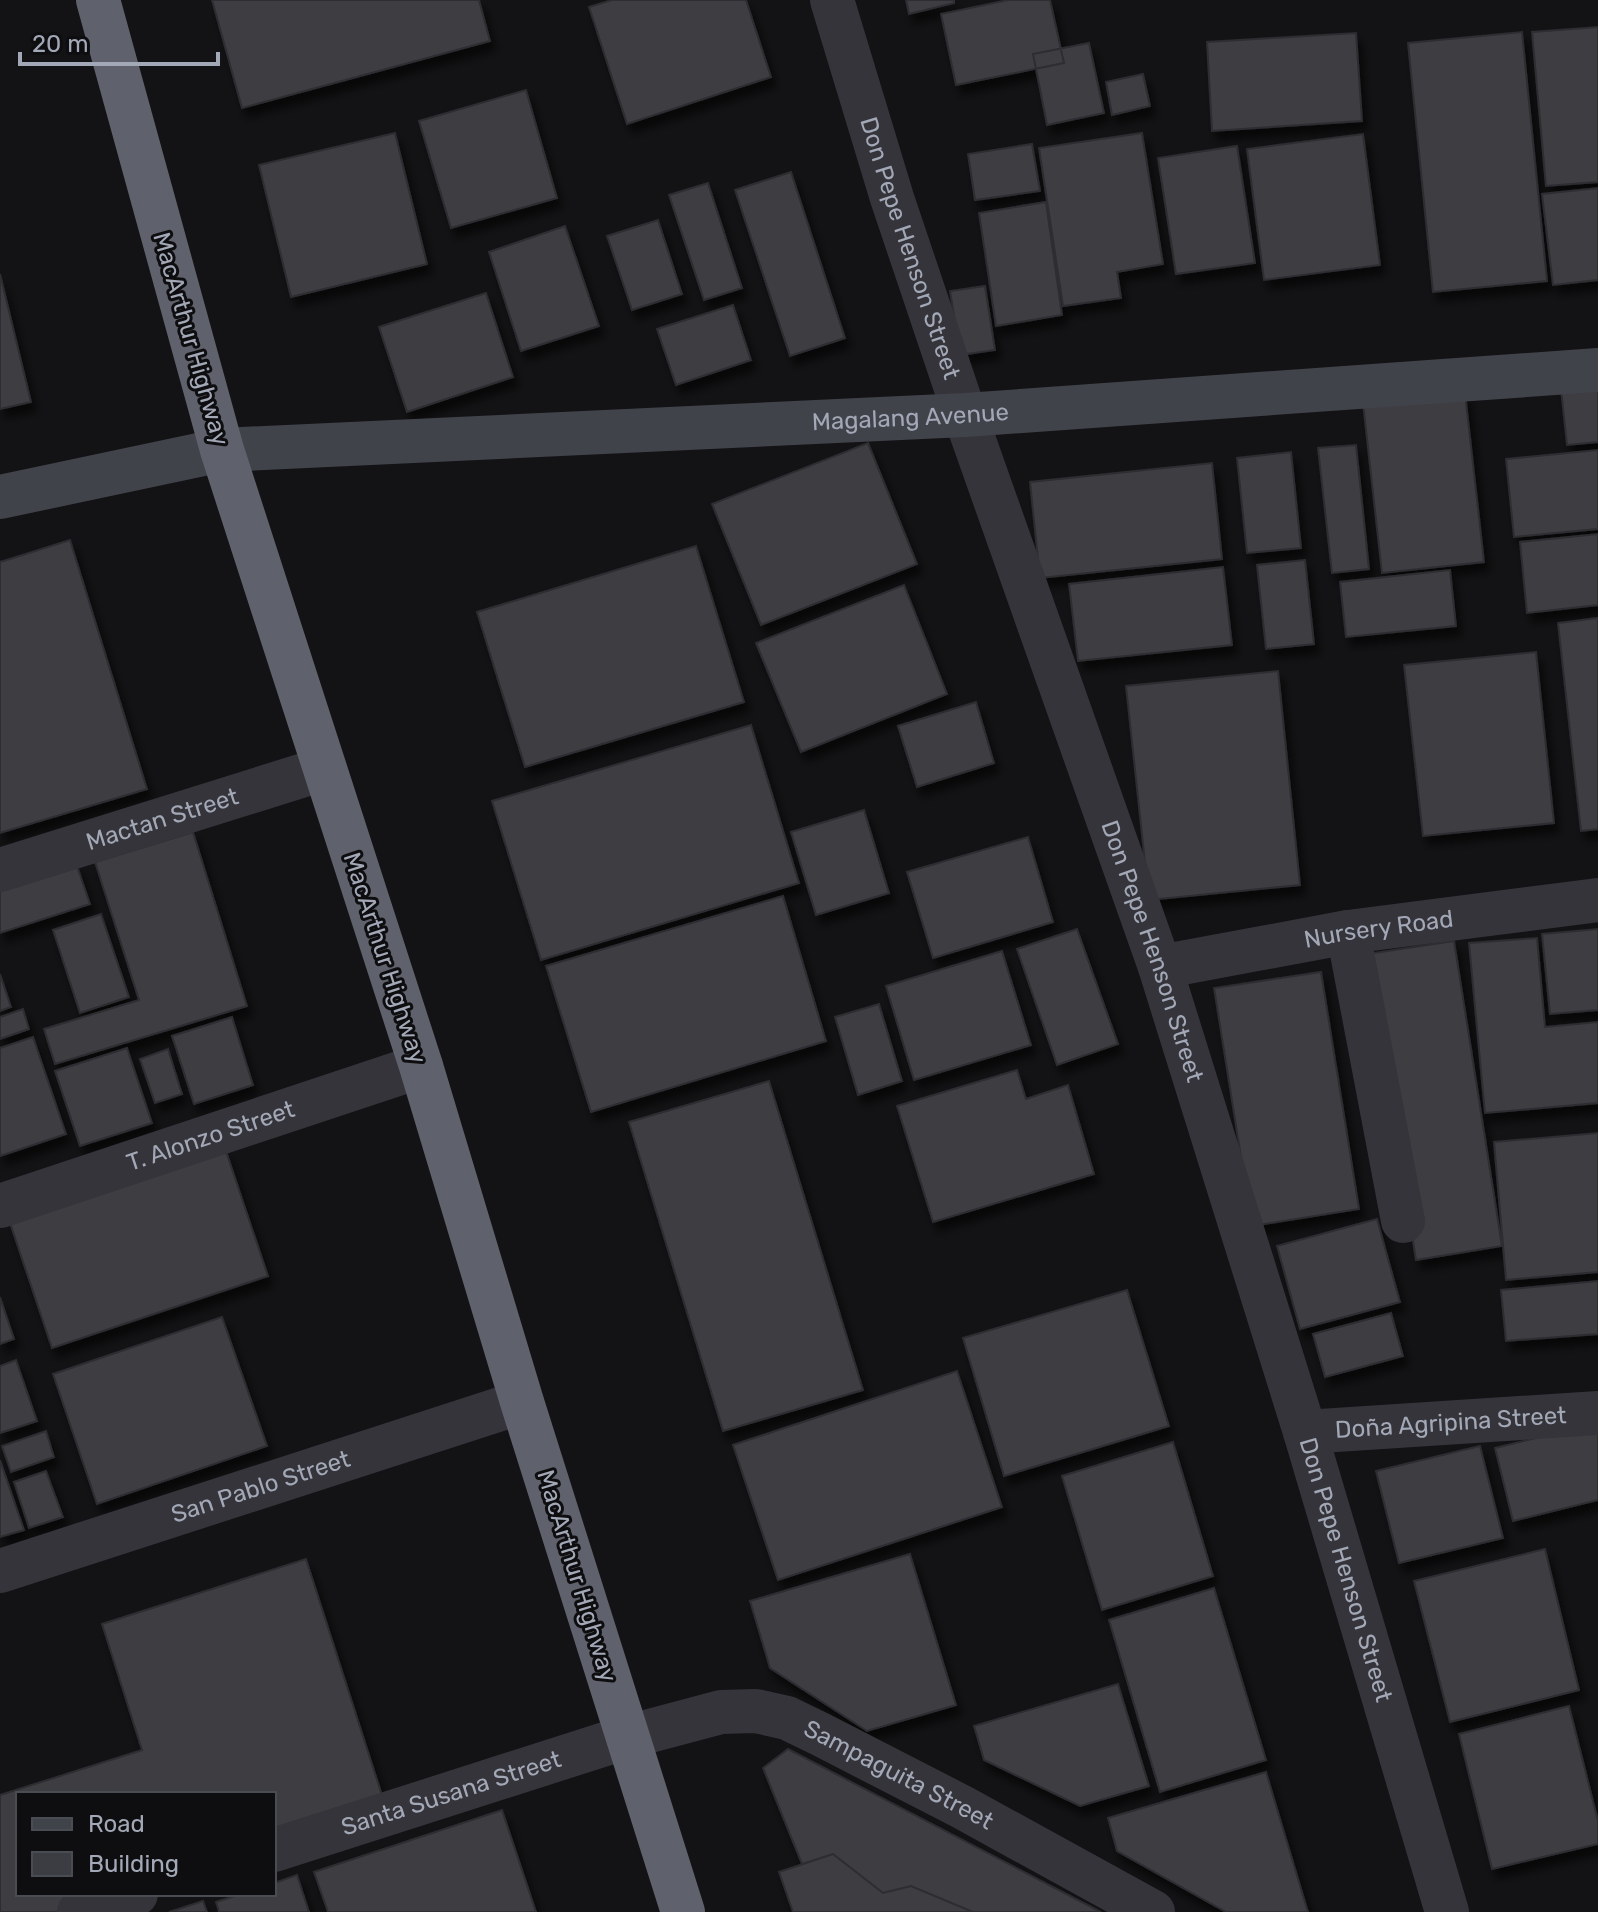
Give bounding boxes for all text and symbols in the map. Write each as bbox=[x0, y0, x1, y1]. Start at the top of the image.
scale bar bbox=[20, 16, 218, 66]
text: 20 m bbox=[32, 30, 89, 58]
street label: Don Pepe Henson Street bbox=[854, 114, 966, 383]
street label: MacArthur Highway bbox=[147, 229, 235, 449]
street label: Magalang Avenue bbox=[811, 398, 1010, 436]
street label: Mactan Street bbox=[83, 782, 242, 856]
street label: Don Pepe Henson Street bbox=[1095, 817, 1209, 1086]
street label: MacArthur Highway bbox=[338, 849, 432, 1067]
street label: Nursery Road bbox=[1302, 905, 1455, 954]
street label: T. Alonzo Street bbox=[123, 1095, 298, 1177]
street label: Doña Agripina Street bbox=[1334, 1401, 1567, 1444]
street label: Don Pepe Henson Street bbox=[1293, 1434, 1398, 1705]
street label: San Pablo Street bbox=[168, 1445, 354, 1529]
street label: MacArthur Highway bbox=[531, 1466, 623, 1686]
street label: Sampaguita Street bbox=[799, 1714, 998, 1836]
street label: Santa Susana Street bbox=[338, 1745, 565, 1842]
legend bbox=[16, 1792, 276, 1896]
text: Road bbox=[88, 1810, 145, 1838]
text: Building bbox=[88, 1850, 179, 1878]

